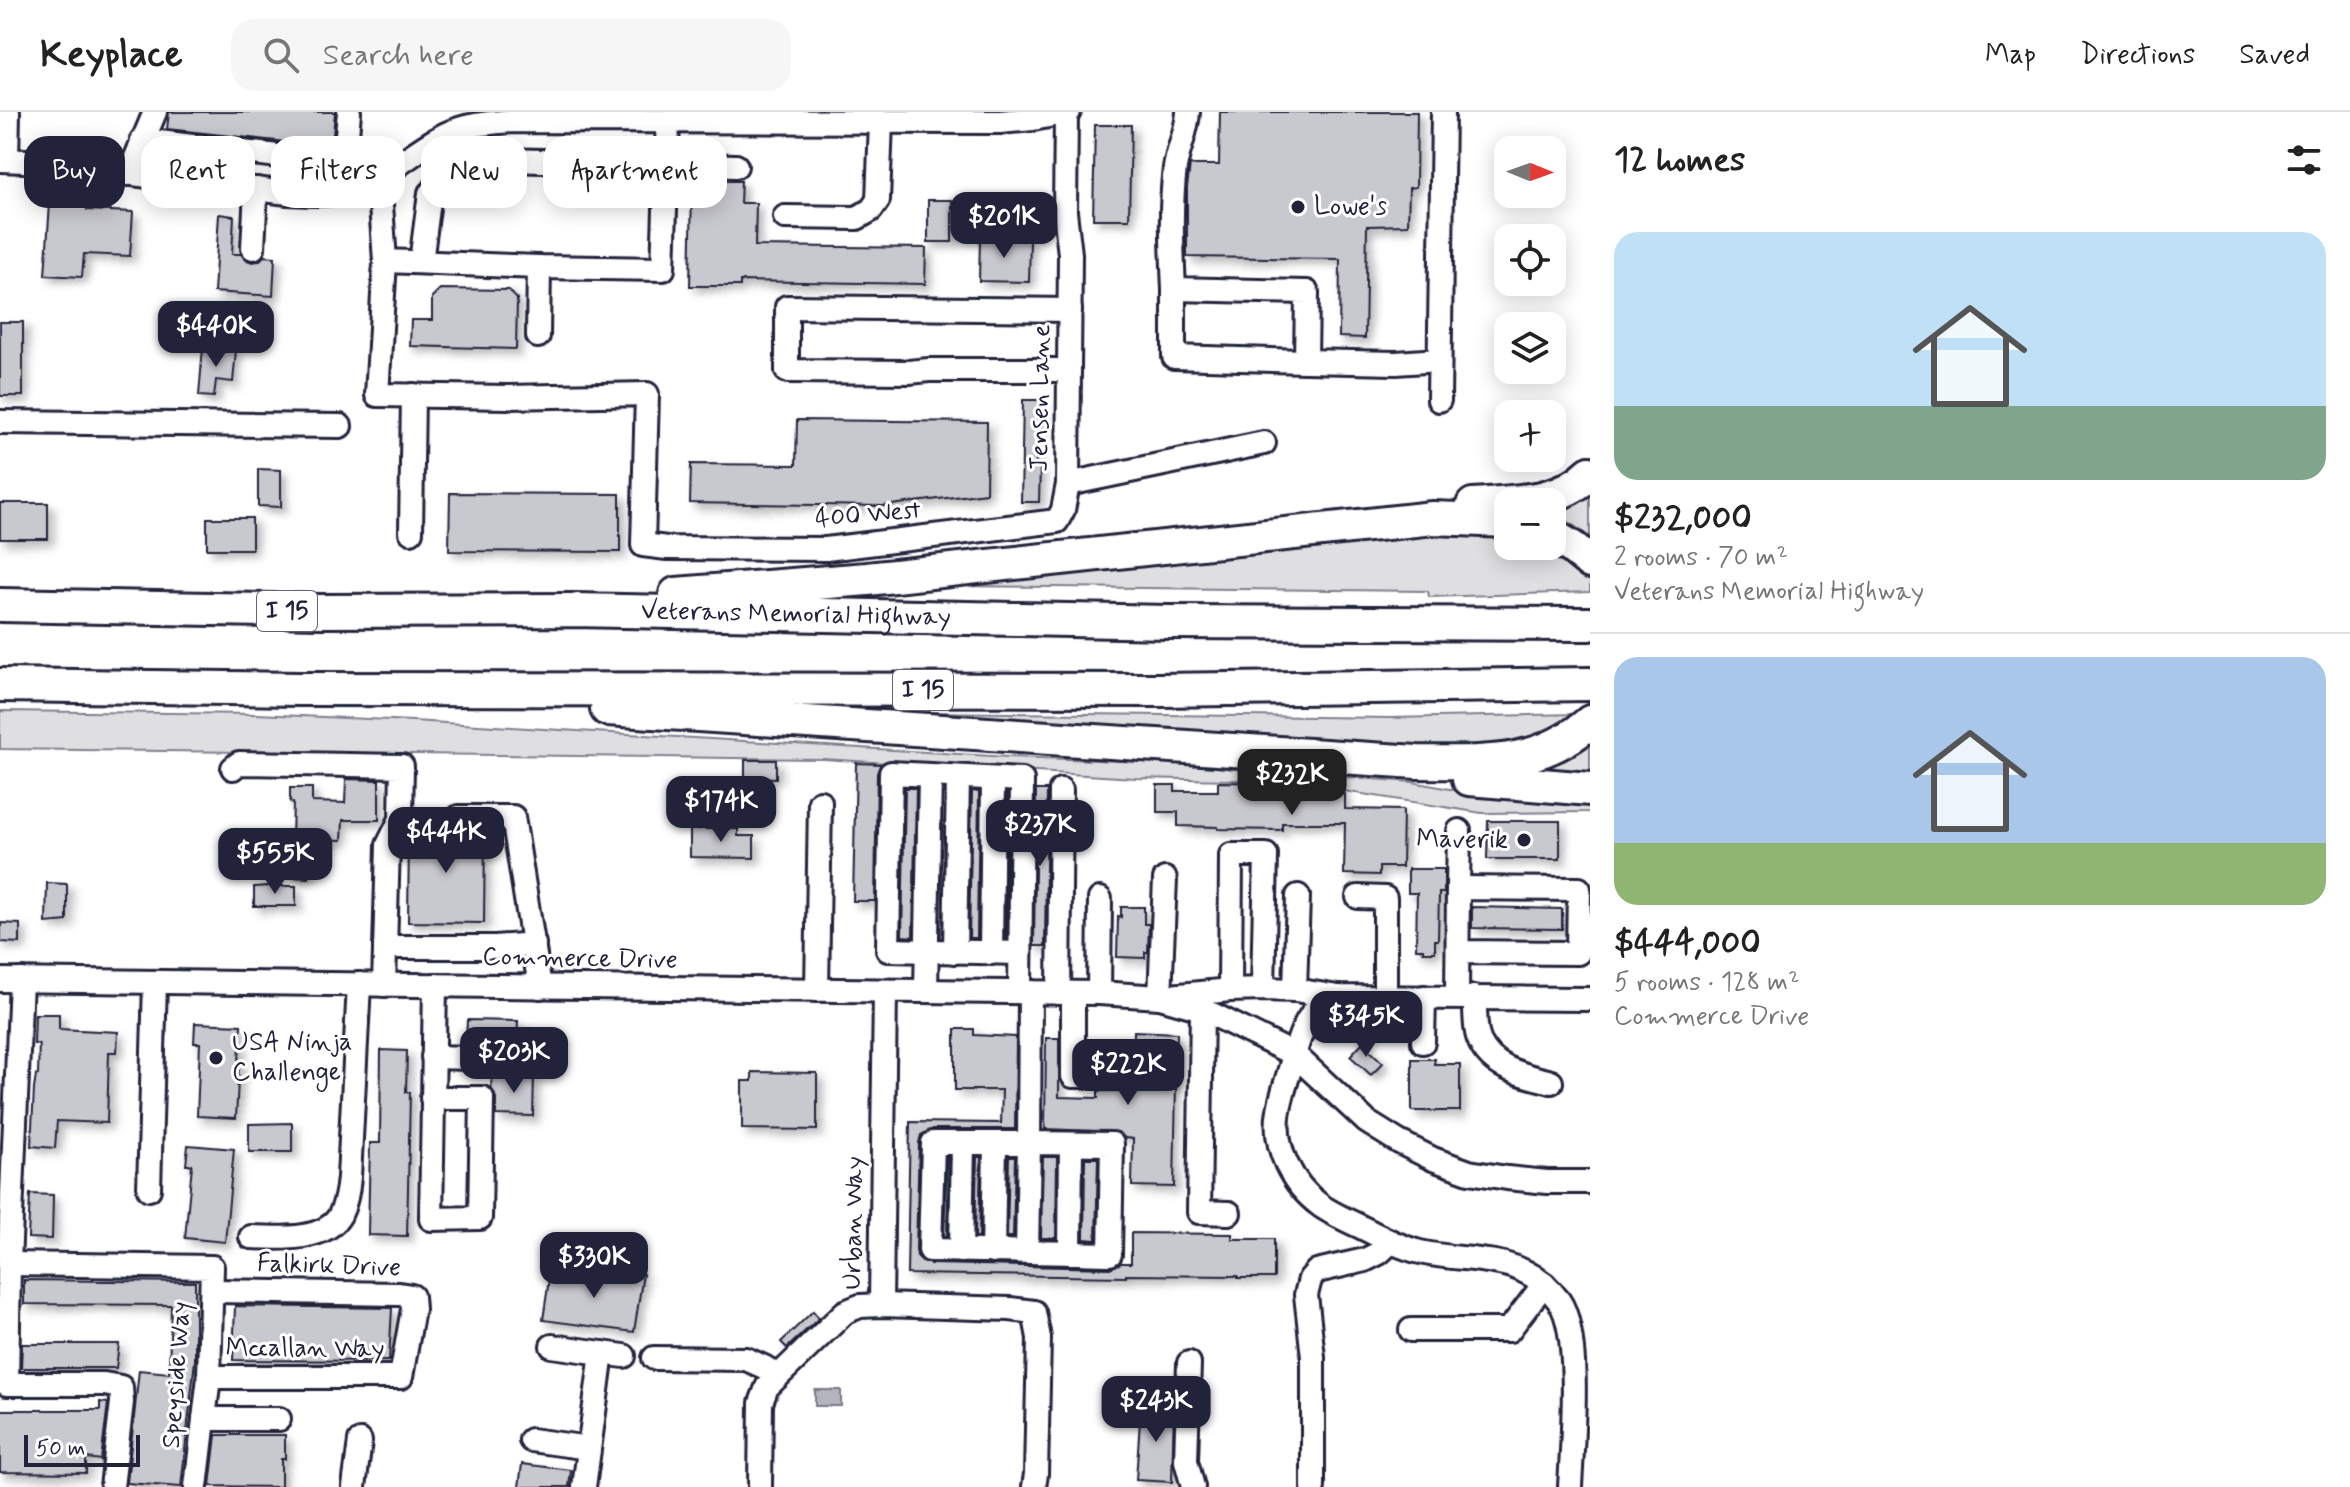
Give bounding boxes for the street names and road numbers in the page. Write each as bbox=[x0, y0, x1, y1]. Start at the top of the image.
street label: Jensen Lane bbox=[1023, 324, 1059, 472]
street label: 400 West bbox=[814, 493, 922, 537]
road number: I 15 bbox=[257, 591, 317, 631]
street label: Veterans Memorial Highway bbox=[640, 594, 951, 636]
road number: I 15 bbox=[893, 670, 953, 710]
street label: Commerce Drive bbox=[482, 940, 678, 978]
street label: Urban Way bbox=[836, 1156, 872, 1290]
street label: Falkirk Drive bbox=[256, 1246, 402, 1286]
street label: Speyside Way bbox=[155, 1300, 199, 1450]
street label: Mccallan Way bbox=[225, 1332, 385, 1366]

